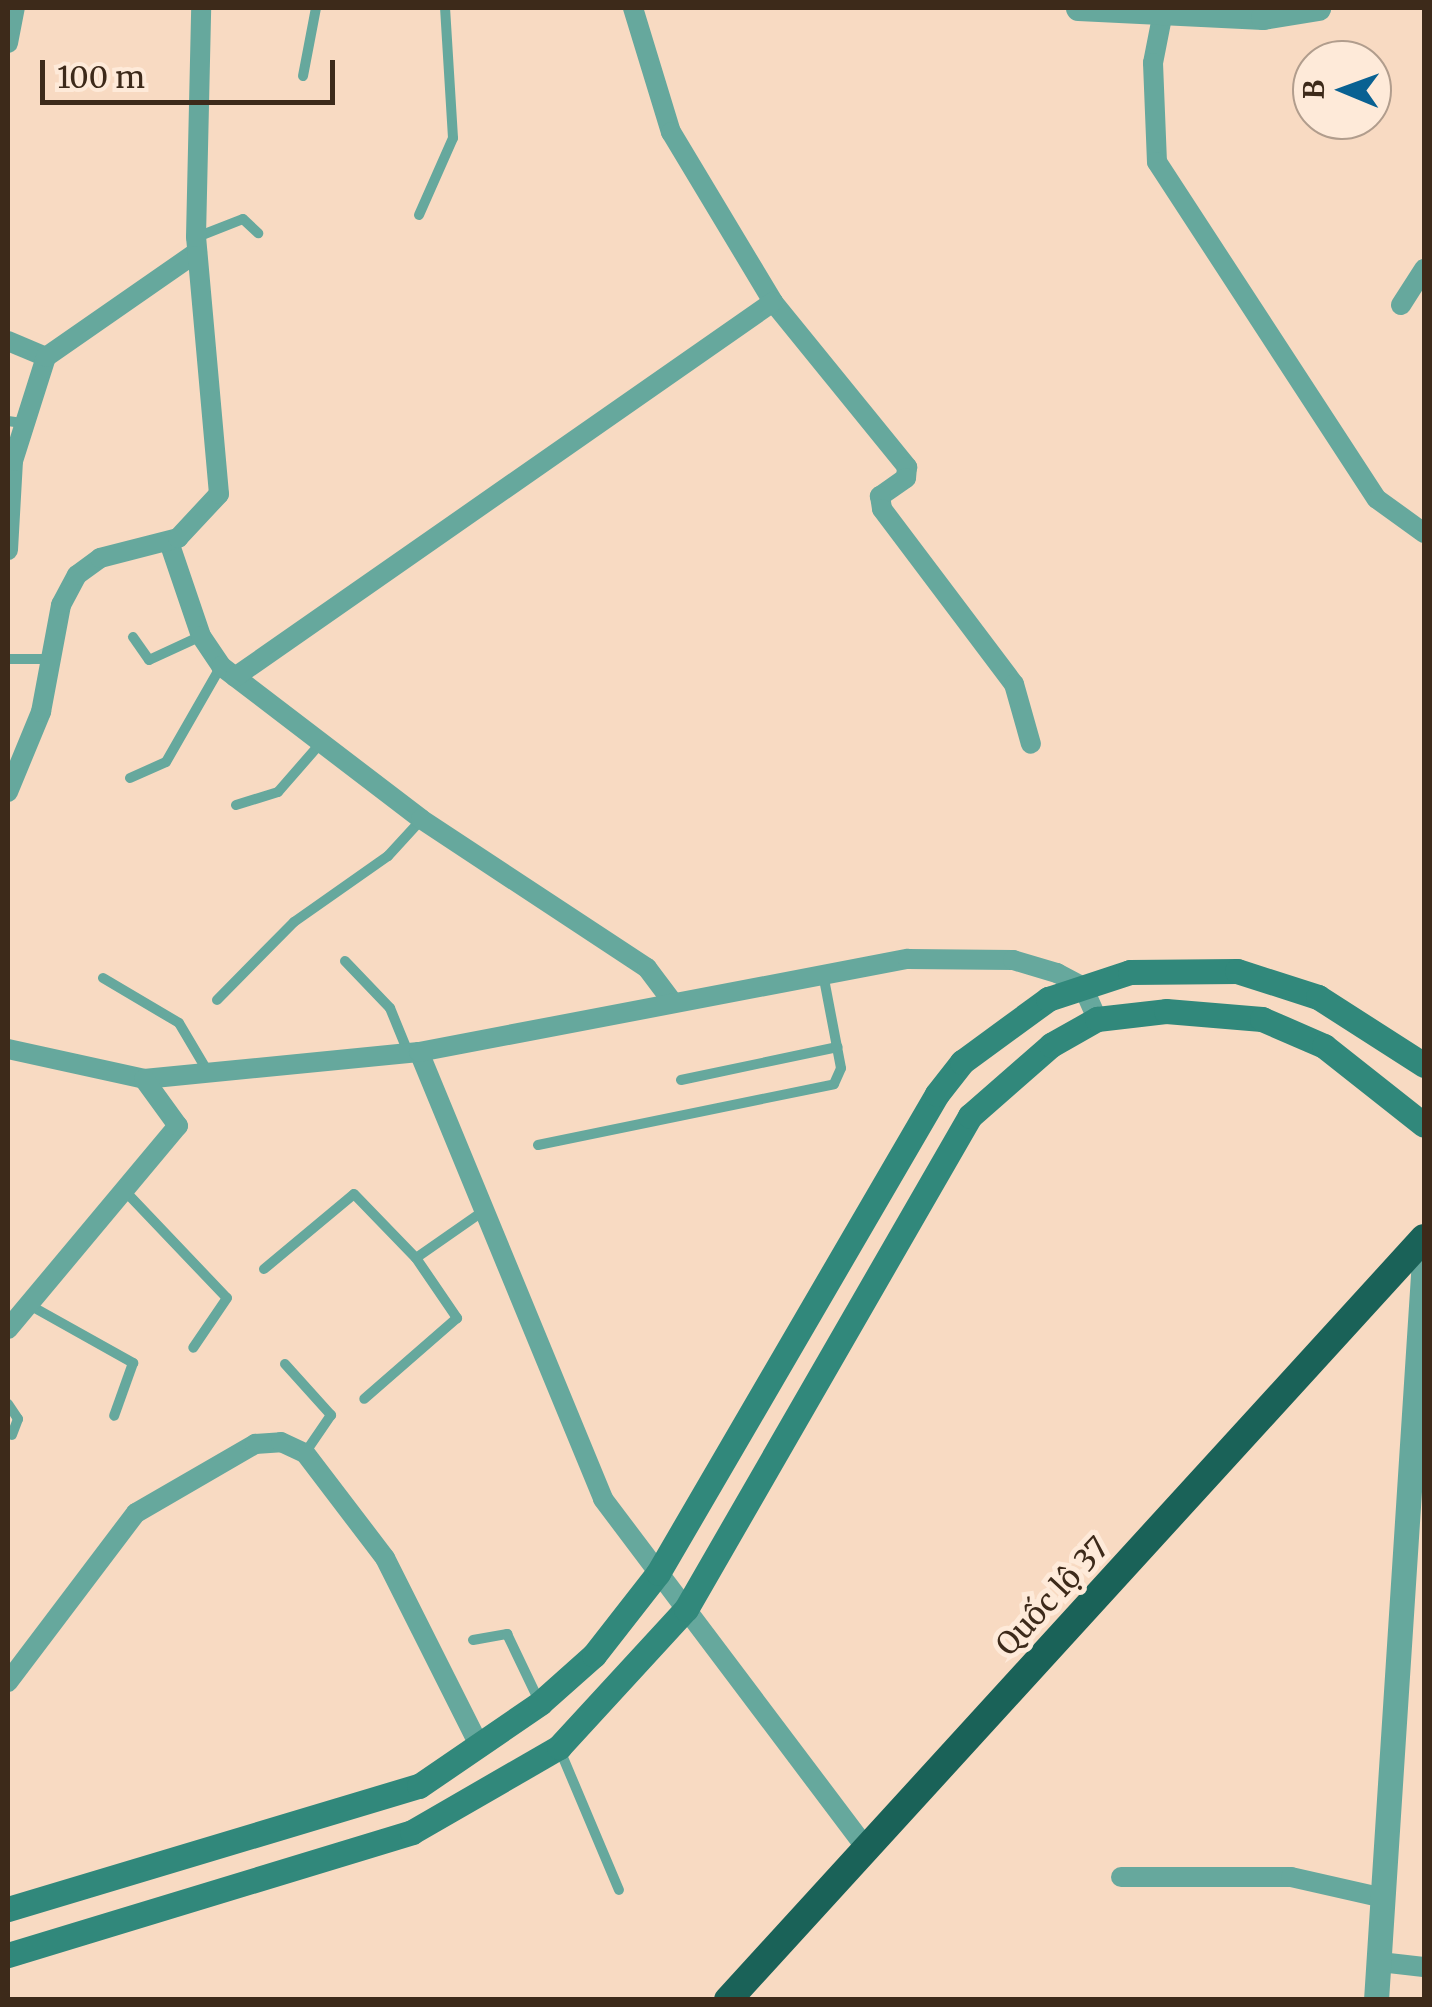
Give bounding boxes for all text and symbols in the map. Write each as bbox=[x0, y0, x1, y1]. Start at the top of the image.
scale bar bbox=[45, 40, 340, 102]
north arrow bbox=[1292, 40, 1392, 140]
text: 100 m bbox=[57, 58, 145, 96]
text: B bbox=[1296, 79, 1332, 100]
street label: Quốc lộ 37 bbox=[988, 1529, 1116, 1663]

